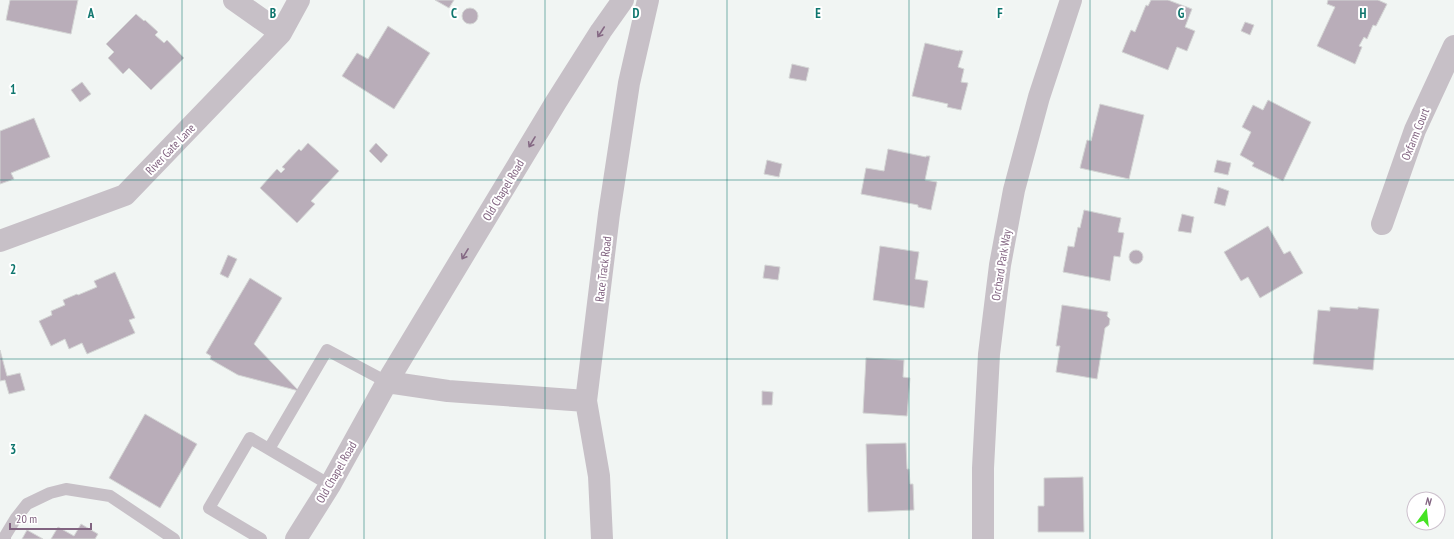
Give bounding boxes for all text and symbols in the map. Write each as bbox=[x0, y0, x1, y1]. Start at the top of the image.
text: A bbox=[87, 5, 95, 22]
text: B bbox=[270, 5, 276, 22]
text: C bbox=[451, 5, 457, 22]
text: D bbox=[633, 5, 640, 22]
text: E bbox=[815, 5, 821, 22]
text: F bbox=[997, 5, 1003, 22]
text: G bbox=[1178, 5, 1185, 22]
text: H bbox=[1360, 5, 1367, 22]
one-way arrow bbox=[597, 26, 605, 37]
text: 1 bbox=[10, 81, 16, 98]
street label: Oxfarm Court bbox=[1398, 105, 1433, 162]
street label: River Gate Lane bbox=[142, 120, 198, 178]
one-way arrow bbox=[528, 136, 536, 147]
street label: Old Chapel Road bbox=[479, 157, 527, 223]
street label: Orchard Park Way bbox=[988, 228, 1014, 302]
street label: Race Track Road bbox=[592, 235, 614, 303]
one-way arrow bbox=[460, 248, 468, 260]
text: 2 bbox=[10, 261, 16, 278]
street label: Old Chapel Road bbox=[312, 439, 360, 505]
text: 3 bbox=[10, 441, 16, 458]
north arrow bbox=[1406, 491, 1446, 531]
text: N bbox=[1424, 494, 1433, 509]
scale bar bbox=[10, 505, 91, 531]
text: 20 m bbox=[16, 511, 37, 526]

